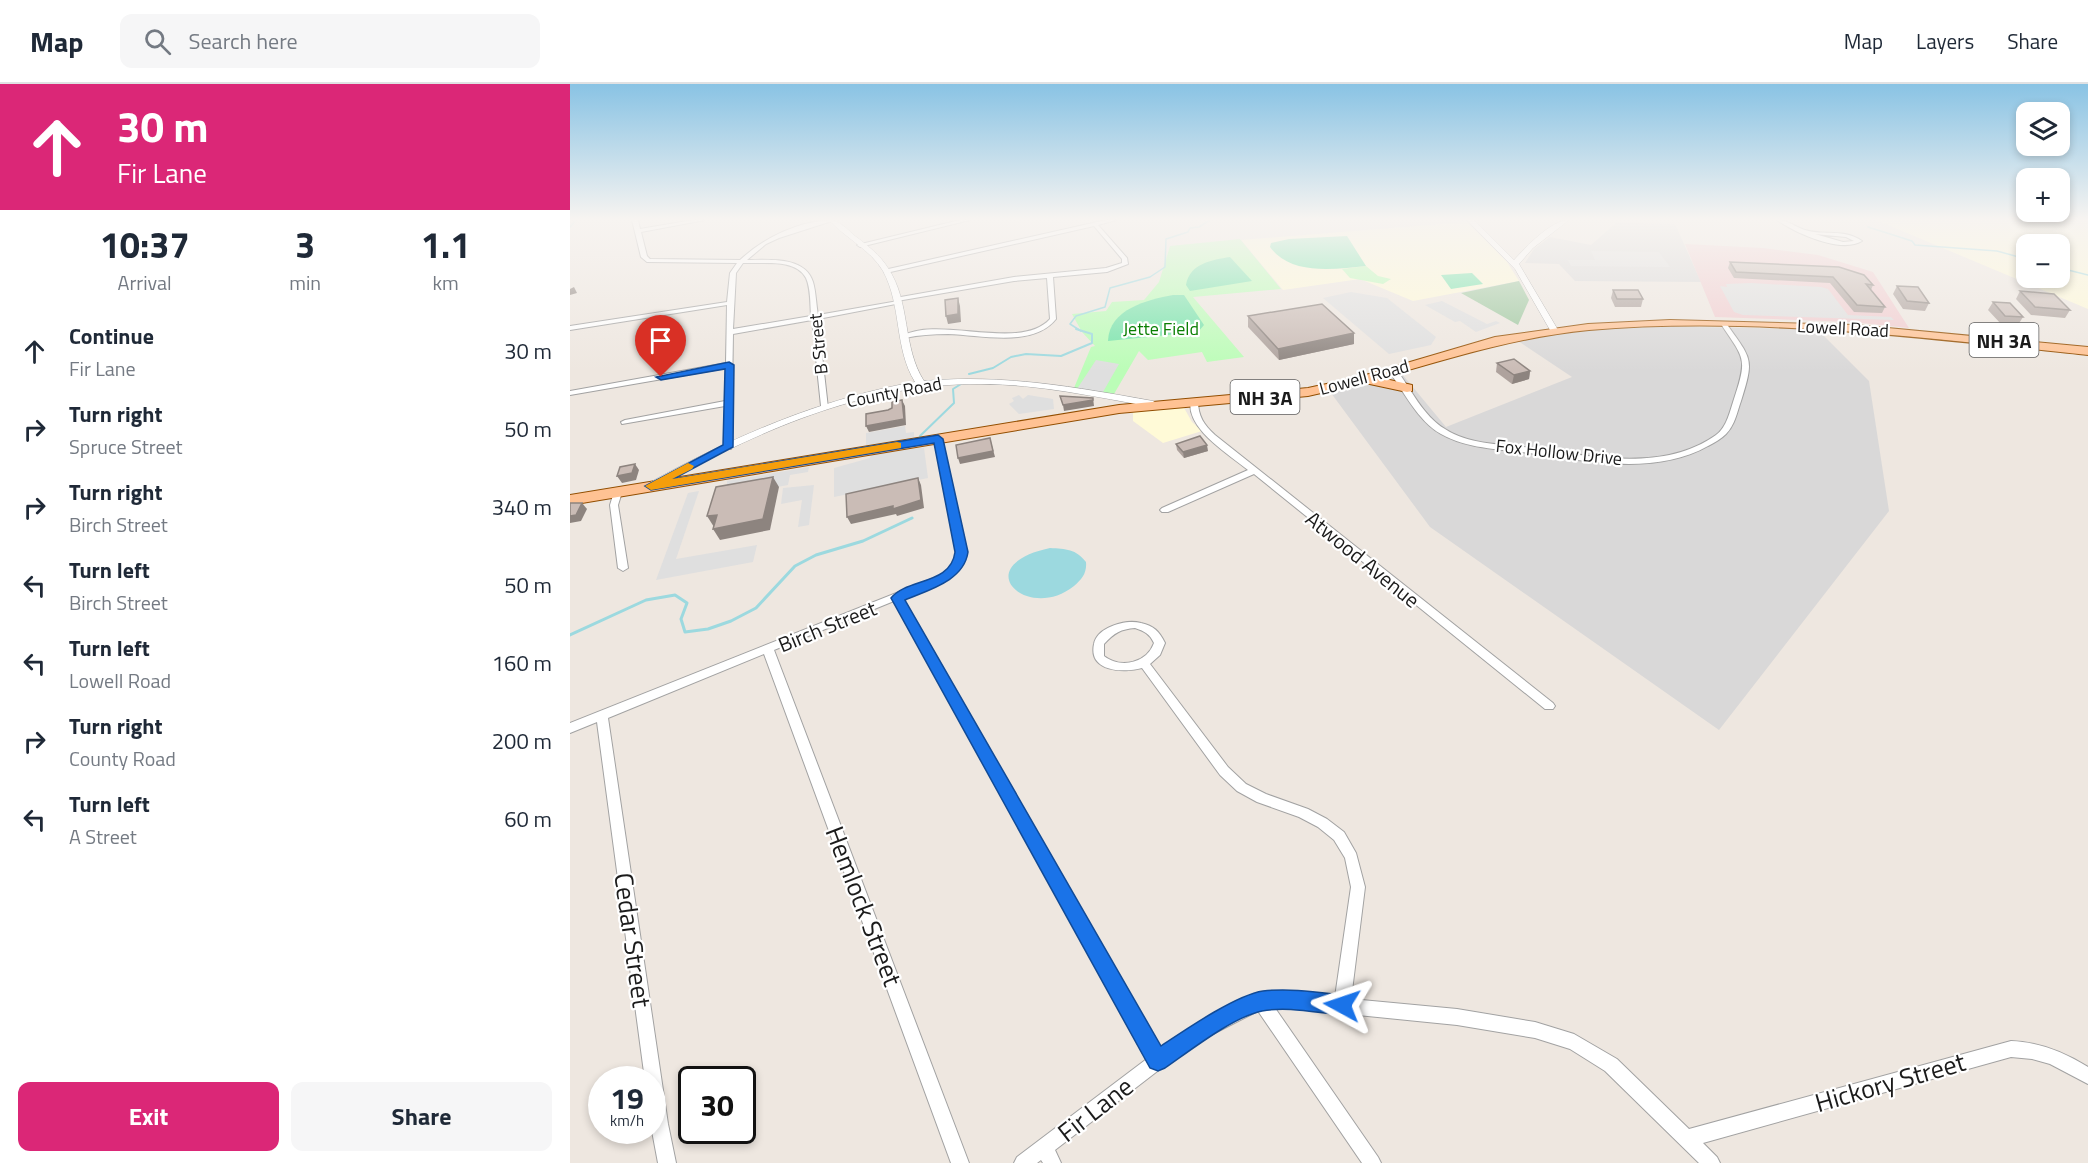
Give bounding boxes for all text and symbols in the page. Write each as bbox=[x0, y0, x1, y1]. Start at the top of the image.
search box bbox=[120, 14, 540, 68]
text: Map bbox=[30, 20, 84, 63]
text: Search here bbox=[189, 24, 298, 58]
icon: search bbox=[141, 25, 174, 58]
text: Map bbox=[1844, 25, 1883, 57]
text: Layers bbox=[1916, 25, 1974, 57]
text: Share bbox=[2007, 25, 2058, 57]
text: 30 m bbox=[117, 94, 209, 158]
map controls bbox=[2016, 102, 2070, 288]
button: layers bbox=[2016, 102, 2070, 156]
icon: ahead bbox=[18, 108, 96, 186]
text: Fir Lane bbox=[117, 152, 207, 193]
button: + bbox=[2016, 168, 2070, 222]
text: 10:37 bbox=[100, 217, 190, 272]
text: 3 bbox=[295, 217, 315, 272]
text: 1.1 bbox=[421, 217, 470, 272]
button: − bbox=[2016, 234, 2070, 288]
text: Arrival bbox=[117, 267, 172, 298]
text: min bbox=[289, 267, 321, 298]
text: km bbox=[432, 267, 459, 298]
street label: B Street bbox=[801, 311, 835, 376]
street label: Lowell Road bbox=[1796, 312, 1890, 344]
pin bbox=[635, 315, 686, 377]
park label: Jette Field bbox=[1123, 315, 1199, 342]
text: Continue bbox=[69, 319, 154, 353]
road number: NH 3A bbox=[1970, 323, 2038, 357]
icon: arrive bbox=[644, 324, 677, 357]
text: 30 m bbox=[504, 334, 552, 368]
icon: ahead bbox=[18, 335, 51, 368]
street label: Lowell Road bbox=[1316, 352, 1412, 402]
text: Fir Lane bbox=[69, 353, 136, 384]
street label: County Road bbox=[844, 370, 944, 414]
road number: NH 3A bbox=[1230, 380, 1300, 414]
text: Turn right bbox=[69, 397, 163, 431]
text: 50 m bbox=[504, 412, 552, 446]
icon: right bbox=[18, 413, 51, 446]
text: Spruce Street bbox=[69, 431, 183, 462]
street label: Fox Hollow Drive bbox=[1494, 432, 1624, 472]
text: Turn right bbox=[69, 475, 163, 509]
text: 340 m bbox=[492, 490, 552, 524]
icon: right bbox=[18, 491, 51, 524]
street label: Atwood Avenue bbox=[1299, 503, 1427, 615]
text: Birch Street bbox=[69, 509, 168, 540]
text: Turn left bbox=[69, 553, 150, 587]
text: 50 m bbox=[504, 568, 552, 602]
icon: left bbox=[18, 569, 51, 602]
text: Birch Street bbox=[69, 587, 168, 618]
street label: Birch Street bbox=[773, 591, 882, 660]
text: Turn left bbox=[69, 631, 150, 665]
text: 160 m bbox=[492, 646, 552, 680]
icon: left bbox=[18, 647, 51, 680]
text: Lowell Road bbox=[69, 665, 171, 696]
text: Turn right bbox=[69, 709, 163, 743]
text: 200 m bbox=[492, 724, 552, 758]
icon: right bbox=[18, 725, 51, 758]
text: County Road bbox=[69, 743, 176, 774]
text: Turn left bbox=[69, 787, 150, 821]
text: 60 m bbox=[504, 802, 552, 836]
icon: left bbox=[18, 803, 51, 836]
street label: Hemlock Street bbox=[816, 820, 912, 992]
text: A Street bbox=[69, 821, 137, 852]
street label: Cedar Street bbox=[604, 870, 662, 1010]
position arrow bbox=[1310, 973, 1374, 1037]
street label: Hickory Street bbox=[1810, 1042, 1970, 1122]
speed limit sign: 30 bbox=[678, 1066, 756, 1144]
street label: Fir Lane bbox=[1049, 1067, 1141, 1151]
text: 19 bbox=[610, 1075, 644, 1121]
button: Exit bbox=[18, 1082, 279, 1151]
button: Share bbox=[291, 1082, 552, 1151]
text: km/h bbox=[610, 1109, 644, 1132]

